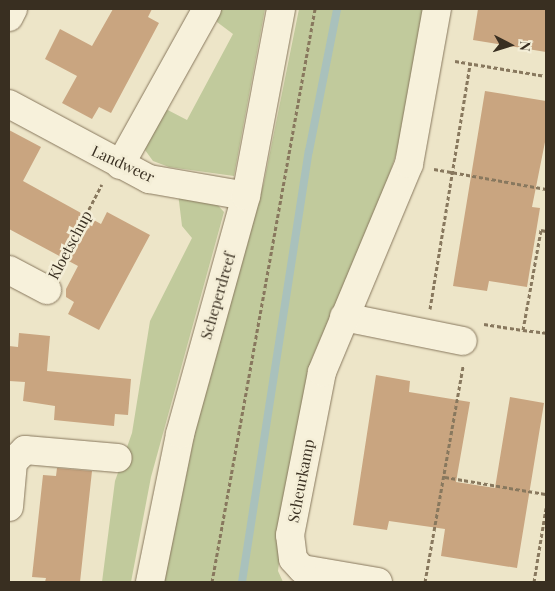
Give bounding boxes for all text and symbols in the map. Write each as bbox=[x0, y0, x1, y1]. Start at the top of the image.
north arrow bbox=[485, 20, 535, 70]
text: N bbox=[516, 40, 535, 52]
street label: Landweer bbox=[89, 142, 157, 186]
street label: Kloetschup bbox=[44, 208, 96, 282]
street label: Scheperdreef bbox=[197, 250, 239, 342]
street label: Scheurkamp bbox=[284, 438, 318, 524]

